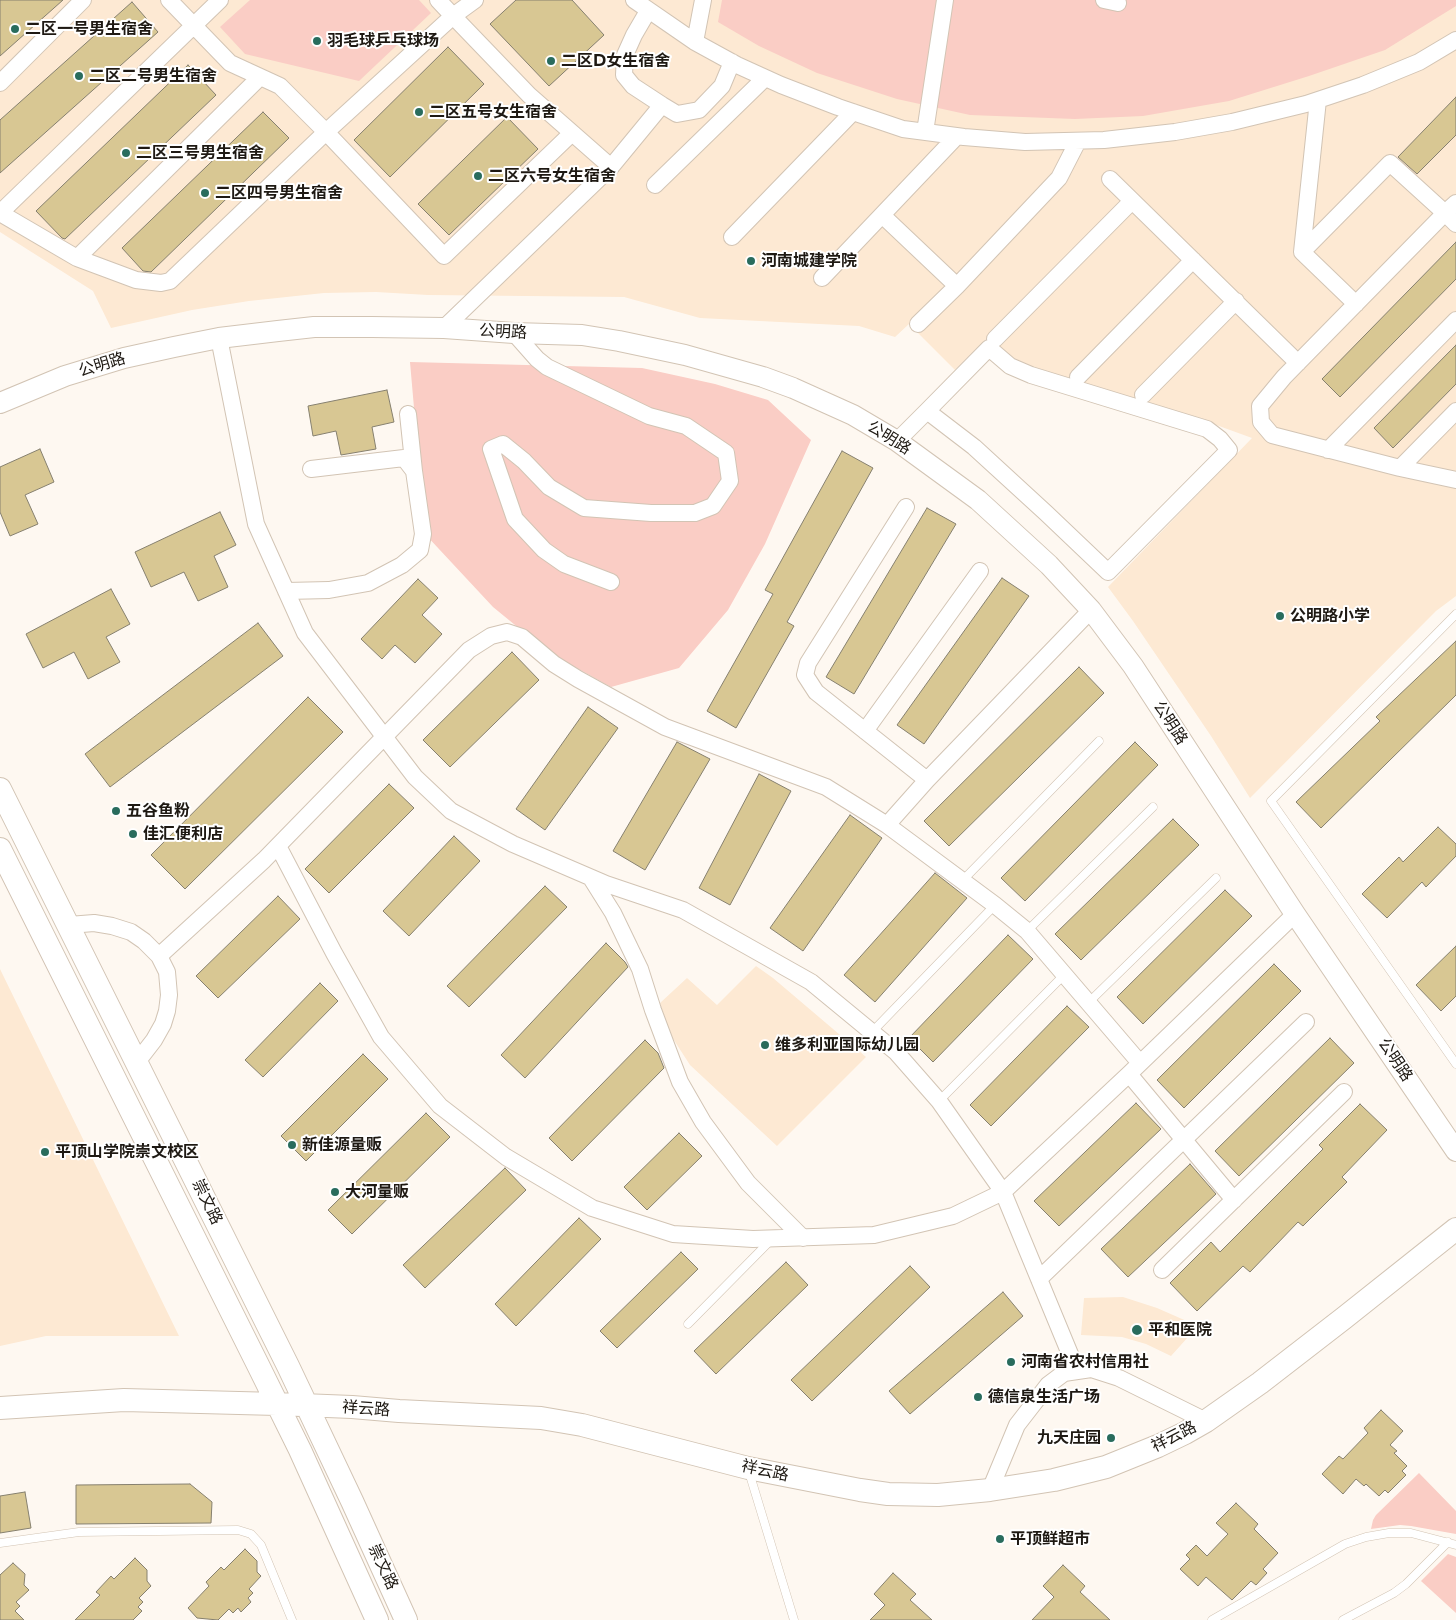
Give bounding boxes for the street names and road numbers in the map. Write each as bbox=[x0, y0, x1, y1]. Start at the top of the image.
street label: 公明路 bbox=[479, 321, 527, 343]
street label: 公明路 bbox=[76, 349, 128, 381]
street label: 公明路 bbox=[864, 417, 914, 459]
street label: 公明路 bbox=[1149, 698, 1191, 748]
street label: 公明路 bbox=[1374, 1035, 1416, 1085]
street label: 崇文路 bbox=[188, 1176, 226, 1228]
street label: 祥云路 bbox=[341, 1398, 391, 1420]
street label: 祥云路 bbox=[1148, 1418, 1200, 1456]
street label: 祥云路 bbox=[740, 1457, 790, 1485]
street label: 崇文路 bbox=[364, 1541, 402, 1593]

